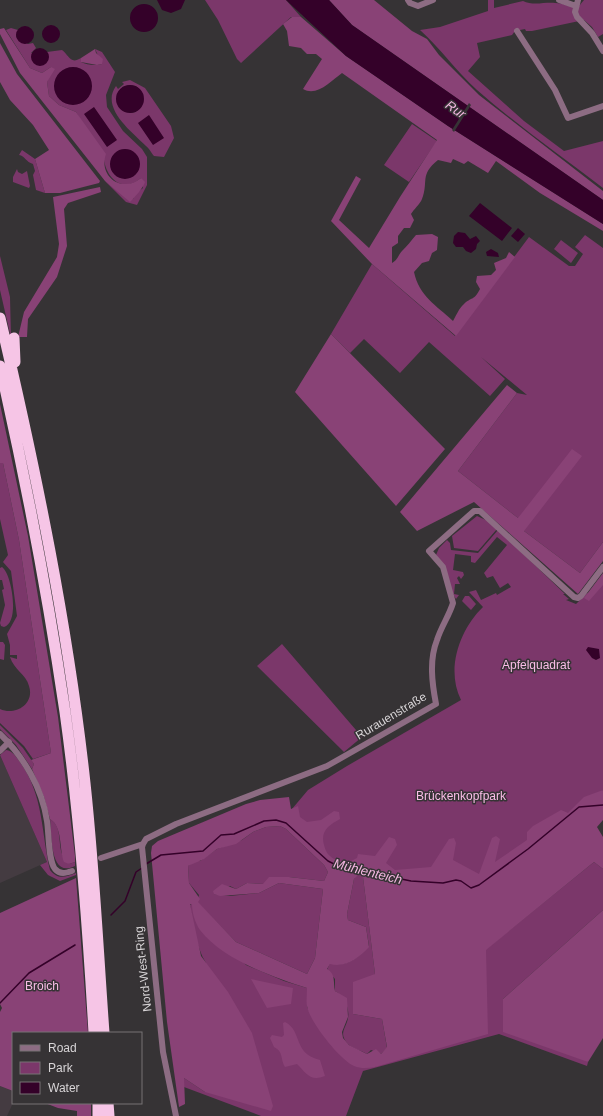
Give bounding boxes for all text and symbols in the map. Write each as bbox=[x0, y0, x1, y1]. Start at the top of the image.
water label: Rur bbox=[443, 97, 469, 122]
park label: Apfelquadrat bbox=[502, 658, 571, 672]
street label: Rurauenstraße bbox=[353, 689, 429, 743]
park label: Brückenkopfpark bbox=[416, 789, 507, 803]
water label: Mühlenteich bbox=[332, 856, 404, 887]
street label: Nord-West-Ring bbox=[132, 926, 154, 1012]
park label: Broich bbox=[25, 979, 59, 993]
legend bbox=[12, 1032, 142, 1104]
text: Road bbox=[48, 1041, 77, 1055]
text: Park bbox=[48, 1061, 74, 1075]
text: Water bbox=[48, 1081, 80, 1095]

